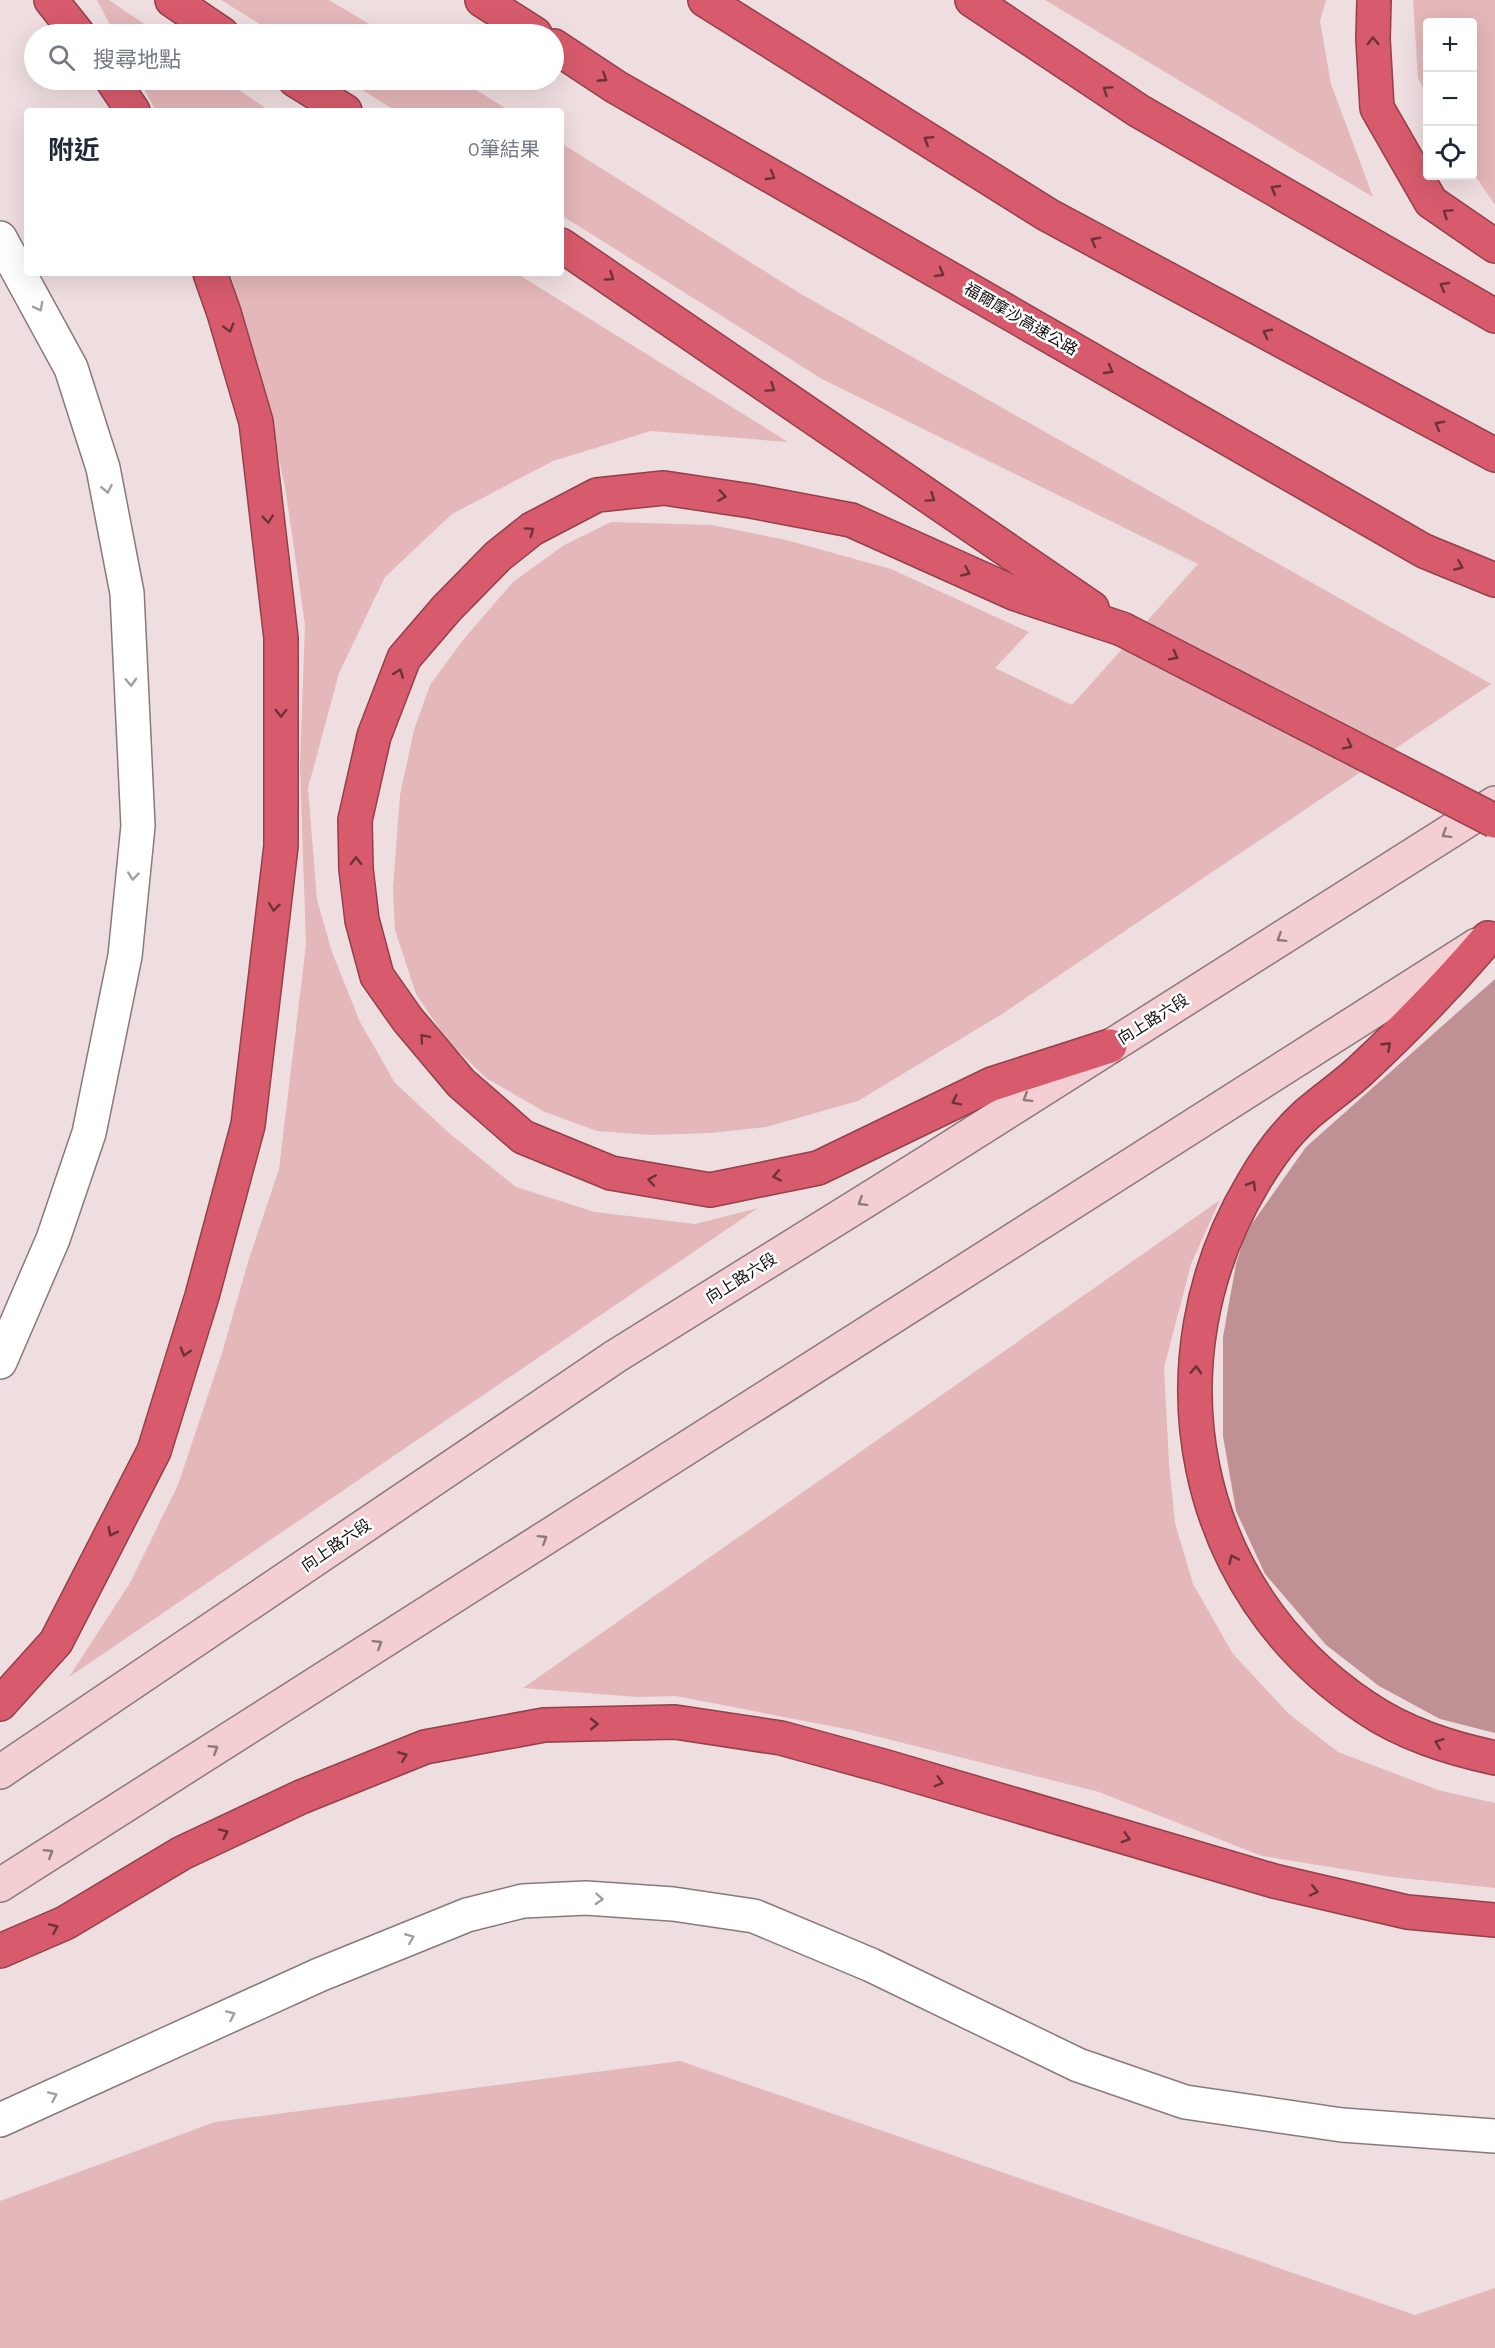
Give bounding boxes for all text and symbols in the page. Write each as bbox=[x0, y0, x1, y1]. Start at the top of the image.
map controls bbox=[1423, 18, 1477, 180]
button: + bbox=[1423, 18, 1477, 72]
search box bbox=[24, 24, 564, 90]
one-way arrow bbox=[1367, 36, 1379, 45]
icon: search bbox=[45, 41, 78, 74]
text: 搜尋地點 bbox=[93, 47, 181, 72]
one-way arrow bbox=[596, 71, 607, 82]
button: − bbox=[1423, 72, 1477, 126]
one-way arrow bbox=[1103, 86, 1114, 97]
button: locate bbox=[1423, 126, 1477, 180]
text: 附近 bbox=[48, 135, 100, 165]
one-way arrow bbox=[924, 136, 935, 147]
text: 0筆結果 bbox=[468, 137, 540, 161]
one-way arrow bbox=[765, 169, 775, 180]
one-way arrow bbox=[1271, 185, 1281, 196]
one-way arrow bbox=[1442, 209, 1453, 220]
one-way arrow bbox=[1090, 236, 1101, 248]
one-way arrow bbox=[934, 266, 944, 277]
one-way arrow bbox=[603, 270, 614, 281]
street label: 福爾摩沙高速公路 bbox=[961, 279, 1081, 359]
one-way arrow bbox=[1440, 282, 1450, 294]
one-way arrow bbox=[31, 301, 43, 312]
one-way arrow bbox=[222, 322, 234, 333]
one-way arrow bbox=[1262, 329, 1273, 340]
one-way arrow bbox=[1103, 363, 1114, 374]
one-way arrow bbox=[764, 381, 775, 392]
one-way arrow bbox=[1434, 421, 1445, 432]
one-way arrow bbox=[100, 484, 113, 494]
one-way arrow bbox=[717, 490, 726, 502]
one-way arrow bbox=[925, 491, 936, 502]
one-way arrow bbox=[261, 514, 274, 523]
one-way arrow bbox=[524, 527, 534, 539]
one-way arrow bbox=[1453, 559, 1464, 571]
one-way arrow bbox=[960, 565, 971, 577]
one-way arrow bbox=[1168, 649, 1179, 660]
one-way arrow bbox=[391, 668, 404, 679]
one-way arrow bbox=[125, 677, 138, 686]
one-way arrow bbox=[275, 708, 287, 717]
one-way arrow bbox=[1341, 738, 1352, 749]
one-way arrow bbox=[1441, 827, 1452, 838]
one-way arrow bbox=[350, 857, 362, 866]
one-way arrow bbox=[127, 872, 140, 881]
one-way arrow bbox=[268, 903, 281, 912]
one-way arrow bbox=[1277, 931, 1288, 942]
street label: 向上路六段 bbox=[1114, 990, 1192, 1048]
one-way arrow bbox=[420, 1034, 431, 1045]
one-way arrow bbox=[1380, 1042, 1390, 1053]
one-way arrow bbox=[1023, 1091, 1033, 1103]
one-way arrow bbox=[952, 1094, 963, 1106]
one-way arrow bbox=[773, 1169, 783, 1182]
one-way arrow bbox=[648, 1174, 658, 1187]
one-way arrow bbox=[1245, 1181, 1256, 1191]
one-way arrow bbox=[858, 1195, 868, 1207]
street label: 向上路六段 bbox=[702, 1249, 780, 1307]
one-way arrow bbox=[179, 1346, 192, 1357]
one-way arrow bbox=[1189, 1365, 1202, 1374]
street label: 向上路六段 bbox=[298, 1515, 374, 1575]
one-way arrow bbox=[108, 1526, 119, 1537]
one-way arrow bbox=[537, 1535, 547, 1547]
one-way arrow bbox=[1228, 1554, 1240, 1565]
one-way arrow bbox=[372, 1640, 383, 1651]
one-way arrow bbox=[590, 1718, 599, 1730]
one-way arrow bbox=[1434, 1738, 1445, 1750]
one-way arrow bbox=[208, 1744, 218, 1756]
one-way arrow bbox=[397, 1751, 408, 1763]
one-way arrow bbox=[933, 1775, 944, 1787]
one-way arrow bbox=[218, 1829, 229, 1841]
one-way arrow bbox=[1120, 1831, 1131, 1843]
one-way arrow bbox=[43, 1849, 53, 1861]
one-way arrow bbox=[1309, 1883, 1319, 1896]
one-way arrow bbox=[594, 1892, 603, 1905]
one-way arrow bbox=[47, 1923, 58, 1935]
one-way arrow bbox=[403, 1933, 414, 1945]
one-way arrow bbox=[224, 2010, 235, 2022]
one-way arrow bbox=[47, 2091, 58, 2103]

